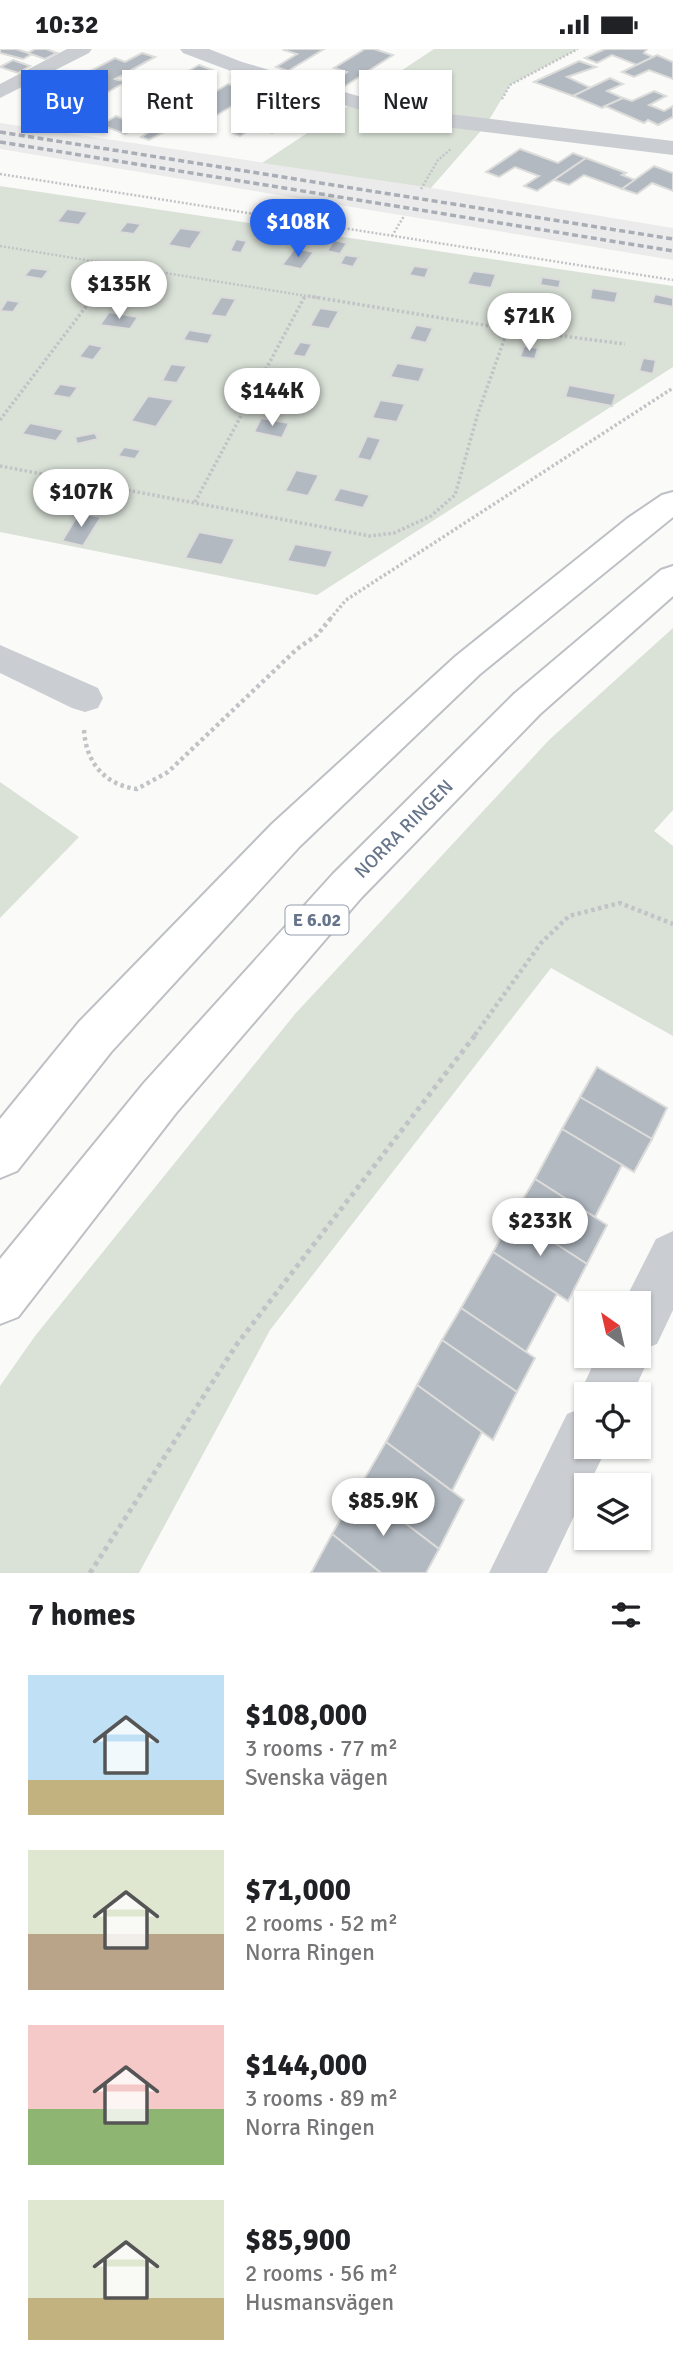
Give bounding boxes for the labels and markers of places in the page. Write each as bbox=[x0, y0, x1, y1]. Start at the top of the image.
pin: $108K bbox=[249, 199, 347, 259]
pin: $135K bbox=[70, 261, 168, 321]
pin: $71K bbox=[488, 293, 570, 353]
pin: $144K bbox=[223, 369, 321, 428]
pin: $107K bbox=[32, 469, 130, 529]
pin: $233K bbox=[491, 1199, 589, 1258]
pin: $85.9K bbox=[326, 1479, 440, 1538]

